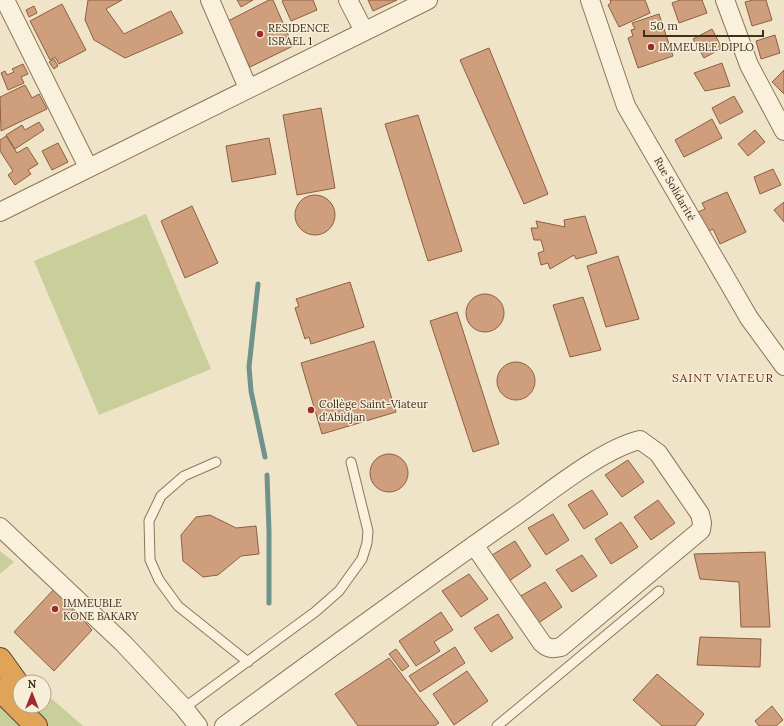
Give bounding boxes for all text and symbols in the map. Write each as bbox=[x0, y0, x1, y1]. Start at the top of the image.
scale bar bbox=[644, 12, 763, 38]
text: 50 m bbox=[650, 18, 678, 33]
place label: RESIDENCE ISRAEL 1 bbox=[268, 21, 330, 48]
marker: RESIDENCE ISRAEL 1 bbox=[255, 29, 265, 39]
place label: IMMEUBLE DIPLO bbox=[659, 40, 754, 54]
marker: IMMEUBLE DIPLO bbox=[646, 42, 656, 52]
street label: Rue Solidarité bbox=[651, 154, 699, 224]
district label: SAINT VIATEUR bbox=[672, 370, 774, 385]
place label: Collège Saint-Viateur d'Abidjan bbox=[319, 397, 428, 424]
marker: Collège Saint-Viateur d'Abidjan bbox=[306, 405, 316, 415]
place label: IMMEUBLE KONE BAKARY bbox=[63, 596, 140, 623]
marker: IMMEUBLE KONE BAKARY bbox=[50, 604, 60, 614]
north arrow bbox=[12, 674, 52, 714]
text: N bbox=[28, 677, 37, 691]

